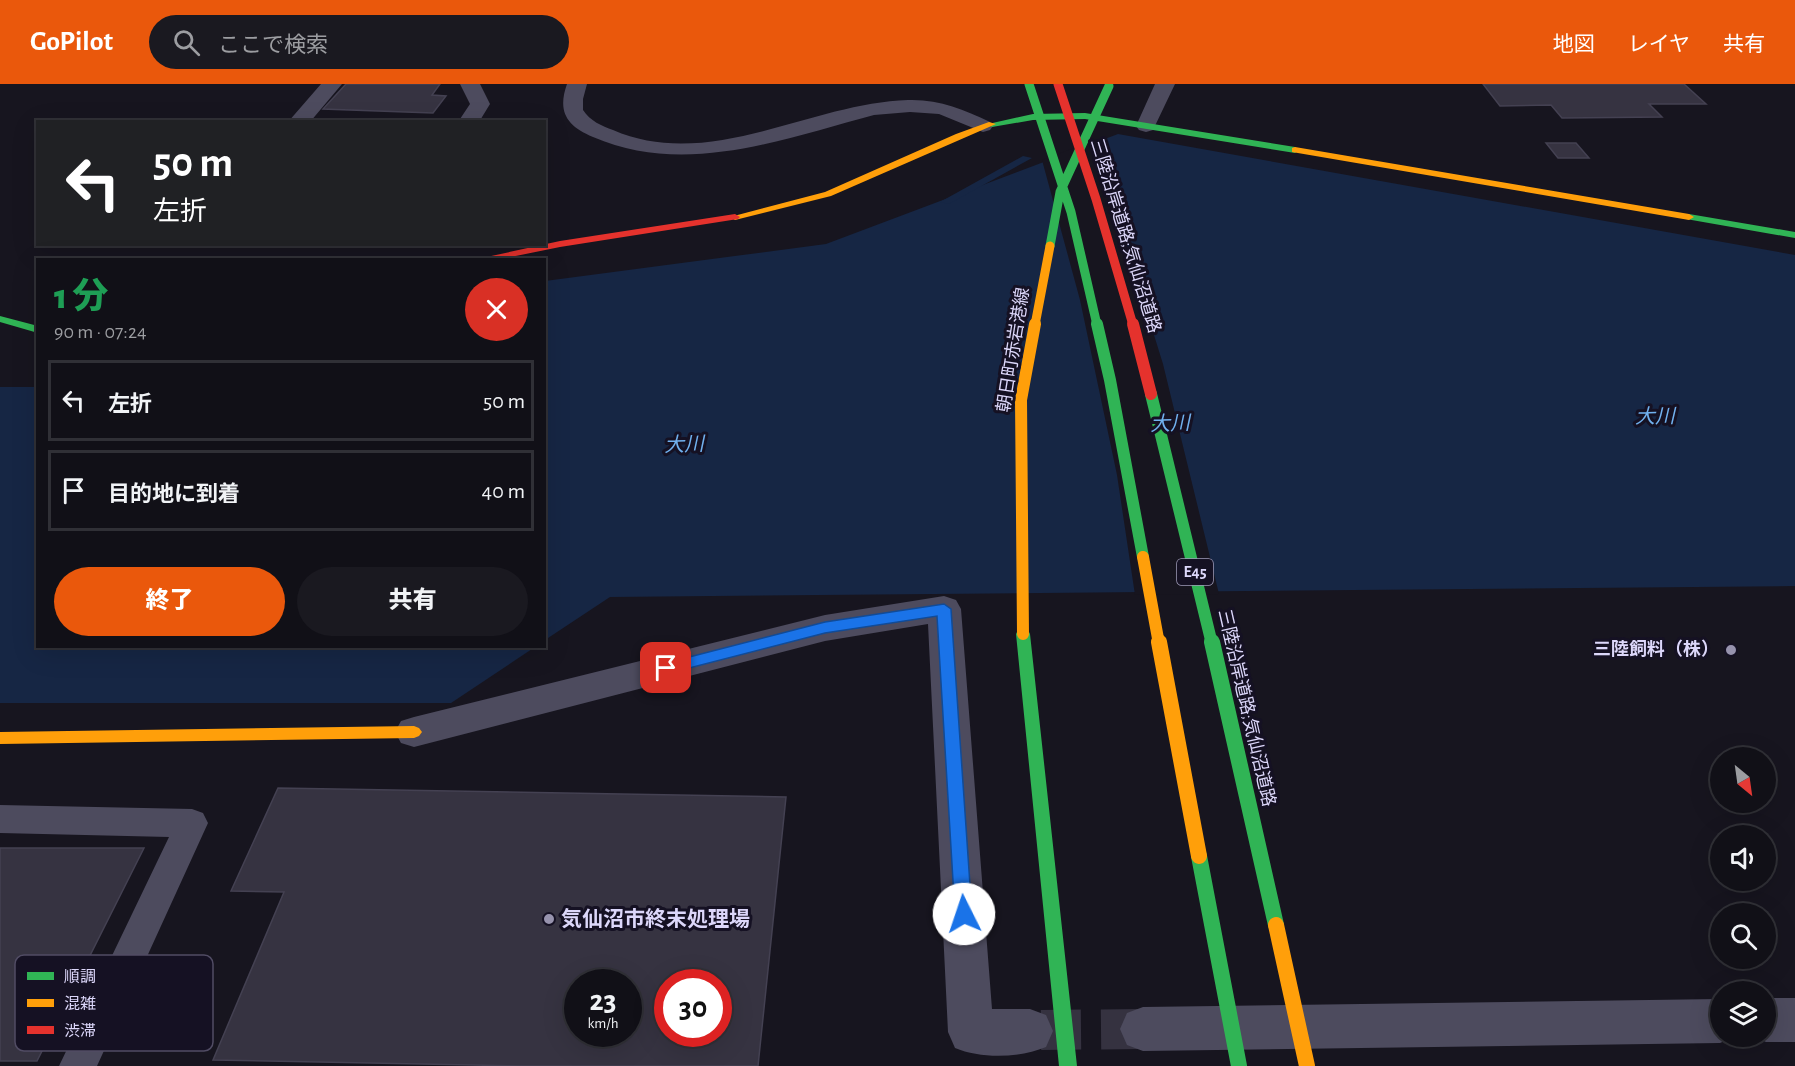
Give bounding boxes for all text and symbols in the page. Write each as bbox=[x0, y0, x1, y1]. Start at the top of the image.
search box bbox=[149, 15, 569, 69]
icon: search bbox=[170, 26, 203, 59]
text: GoPilot bbox=[30, 28, 113, 56]
text: ここで検索 bbox=[218, 34, 328, 56]
text: 地図 bbox=[1553, 34, 1595, 55]
text: レイヤ bbox=[1628, 34, 1690, 55]
text: 共有 bbox=[1723, 34, 1765, 55]
street label: 三陸沿岸道路;気仙沼道路 bbox=[1087, 136, 1165, 335]
text: 50 m bbox=[153, 142, 233, 184]
icon: left bbox=[54, 144, 132, 222]
text: 左折 bbox=[153, 198, 207, 225]
button: close bbox=[465, 278, 528, 341]
text: 1 分 bbox=[54, 279, 108, 315]
street label: 朝日町赤岩港線 bbox=[993, 286, 1033, 414]
text: 90 m · 07:24 bbox=[54, 322, 147, 342]
icon: left bbox=[57, 384, 90, 417]
text: 50 m bbox=[483, 390, 525, 412]
text: 左折 bbox=[108, 393, 152, 415]
water label: 大川 bbox=[1635, 406, 1677, 427]
water label: 大川 bbox=[1150, 412, 1192, 435]
water label: 大川 bbox=[664, 433, 706, 456]
icon: arrive bbox=[57, 474, 90, 507]
text: 40 m bbox=[482, 480, 525, 502]
text: 目的地に到着 bbox=[108, 483, 240, 505]
road number: E45 bbox=[1177, 559, 1213, 585]
button: 終了 bbox=[54, 567, 285, 636]
button: 共有 bbox=[297, 567, 528, 636]
street label: 三陸沿岸道路;気仙沼道路 bbox=[1214, 607, 1279, 808]
place label: 三陸飼料（株） bbox=[1593, 639, 1719, 659]
pin bbox=[640, 642, 691, 693]
marker: 三陸飼料（株） bbox=[1724, 643, 1738, 657]
icon: arrive bbox=[649, 651, 682, 684]
north arrow bbox=[1710, 747, 1776, 813]
map controls bbox=[1710, 747, 1776, 1047]
button: sound bbox=[1710, 825, 1776, 891]
position arrow bbox=[932, 882, 996, 946]
button: search bbox=[1710, 903, 1776, 969]
place label: 気仙沼市終末処理場 bbox=[561, 907, 750, 930]
marker: 気仙沼市終末処理場 bbox=[542, 912, 556, 926]
legend bbox=[15, 955, 213, 1051]
text: 順調 bbox=[64, 969, 96, 985]
speed limit sign: 30 bbox=[654, 969, 732, 1047]
button: layers bbox=[1710, 981, 1776, 1047]
text: 23 bbox=[589, 986, 617, 1016]
text: 混雑 bbox=[64, 995, 96, 1012]
text: km/h bbox=[588, 1016, 618, 1031]
text: 渋滞 bbox=[64, 1023, 96, 1039]

